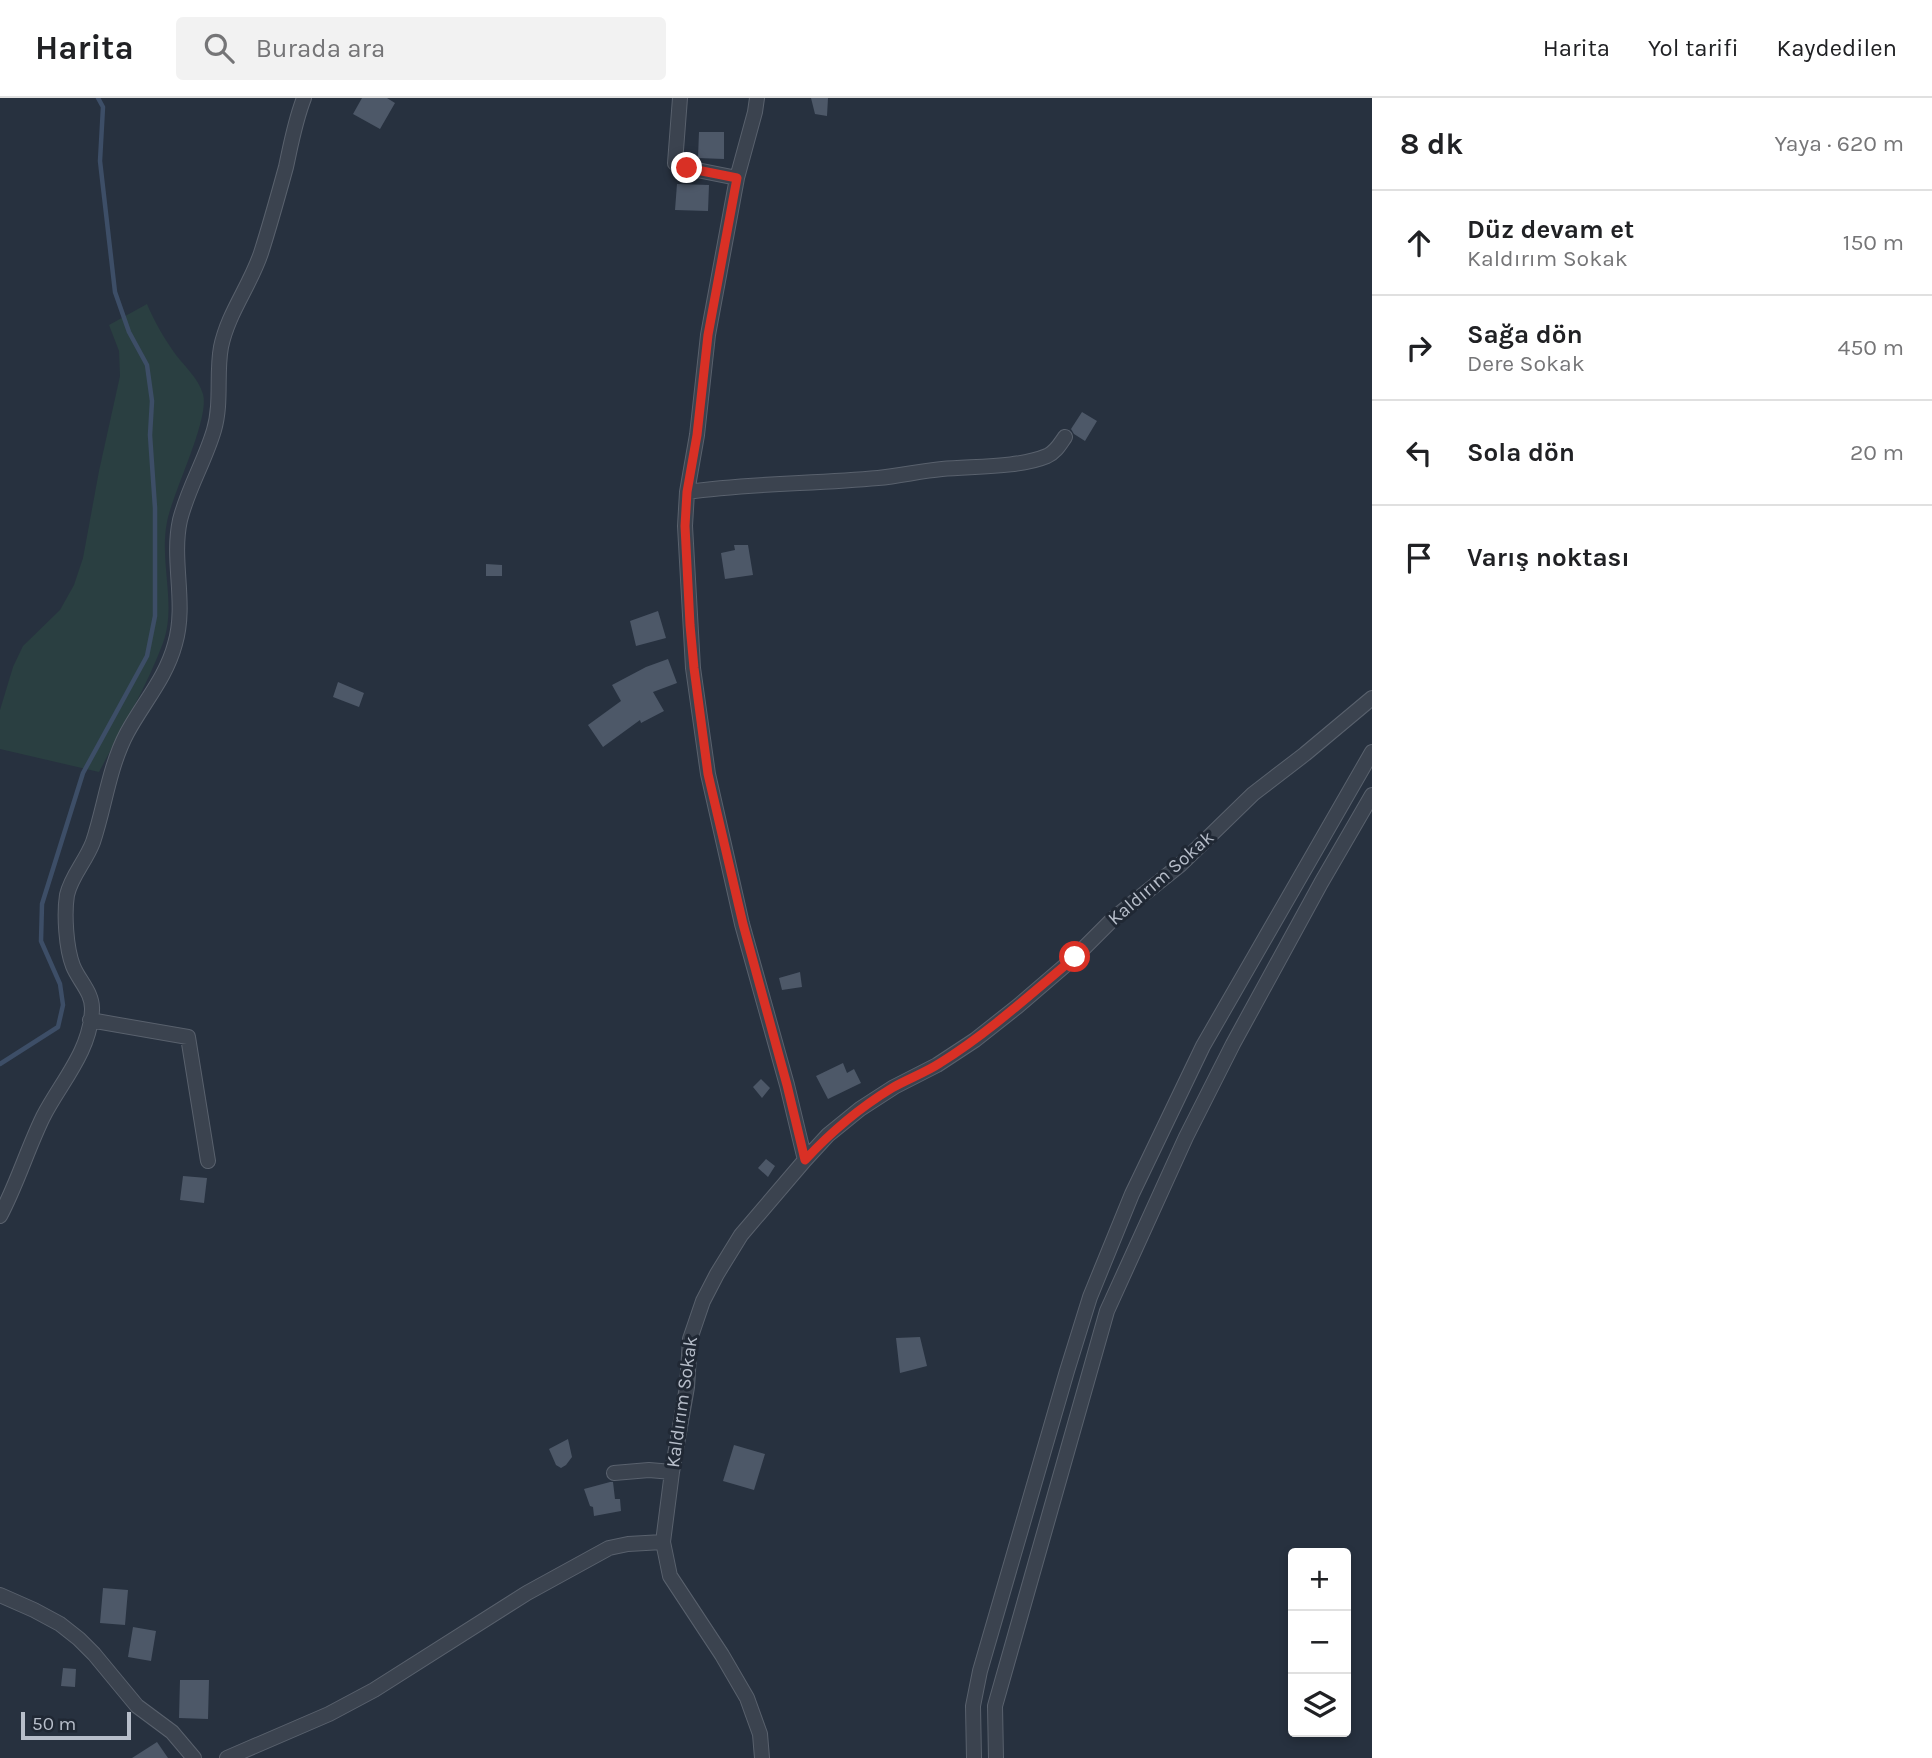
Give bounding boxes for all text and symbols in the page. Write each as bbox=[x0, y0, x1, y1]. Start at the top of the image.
search box bbox=[176, 17, 666, 80]
text: Harita bbox=[35, 29, 134, 67]
icon: search bbox=[200, 29, 238, 67]
text: Burada ara bbox=[256, 33, 385, 64]
text: Harita bbox=[1543, 34, 1610, 62]
text: Yol tarifi bbox=[1648, 34, 1739, 62]
text: Kaydedilen bbox=[1777, 34, 1897, 62]
text: 8 dk bbox=[1400, 126, 1463, 162]
text: Yaya · 620 m bbox=[1775, 130, 1904, 157]
route end bbox=[671, 152, 702, 183]
text: Düz devam et bbox=[1467, 214, 1634, 245]
icon: ahead bbox=[1400, 224, 1438, 262]
text: 150 m bbox=[1843, 229, 1904, 256]
text: Kaldırım Sokak bbox=[1467, 245, 1628, 272]
text: Sağa dön bbox=[1467, 319, 1583, 350]
icon: right bbox=[1400, 329, 1438, 367]
text: 450 m bbox=[1838, 334, 1904, 361]
text: Dere Sokak bbox=[1467, 350, 1585, 377]
icon: left bbox=[1400, 434, 1438, 472]
text: Sola dön bbox=[1467, 437, 1575, 468]
text: 20 m bbox=[1850, 439, 1904, 466]
icon: arrive bbox=[1400, 539, 1438, 577]
text: Varış noktası bbox=[1467, 542, 1630, 573]
street label: Kaldırım Sokak bbox=[1104, 826, 1219, 930]
route start bbox=[1059, 941, 1090, 972]
street label: Kaldırım Sokak bbox=[662, 1334, 702, 1469]
map controls bbox=[1288, 1548, 1351, 1737]
button: + bbox=[1288, 1548, 1351, 1611]
button: − bbox=[1288, 1611, 1351, 1674]
button: layers bbox=[1288, 1674, 1351, 1737]
scale bar bbox=[21, 1709, 131, 1741]
text: 50 m bbox=[32, 1713, 76, 1735]

